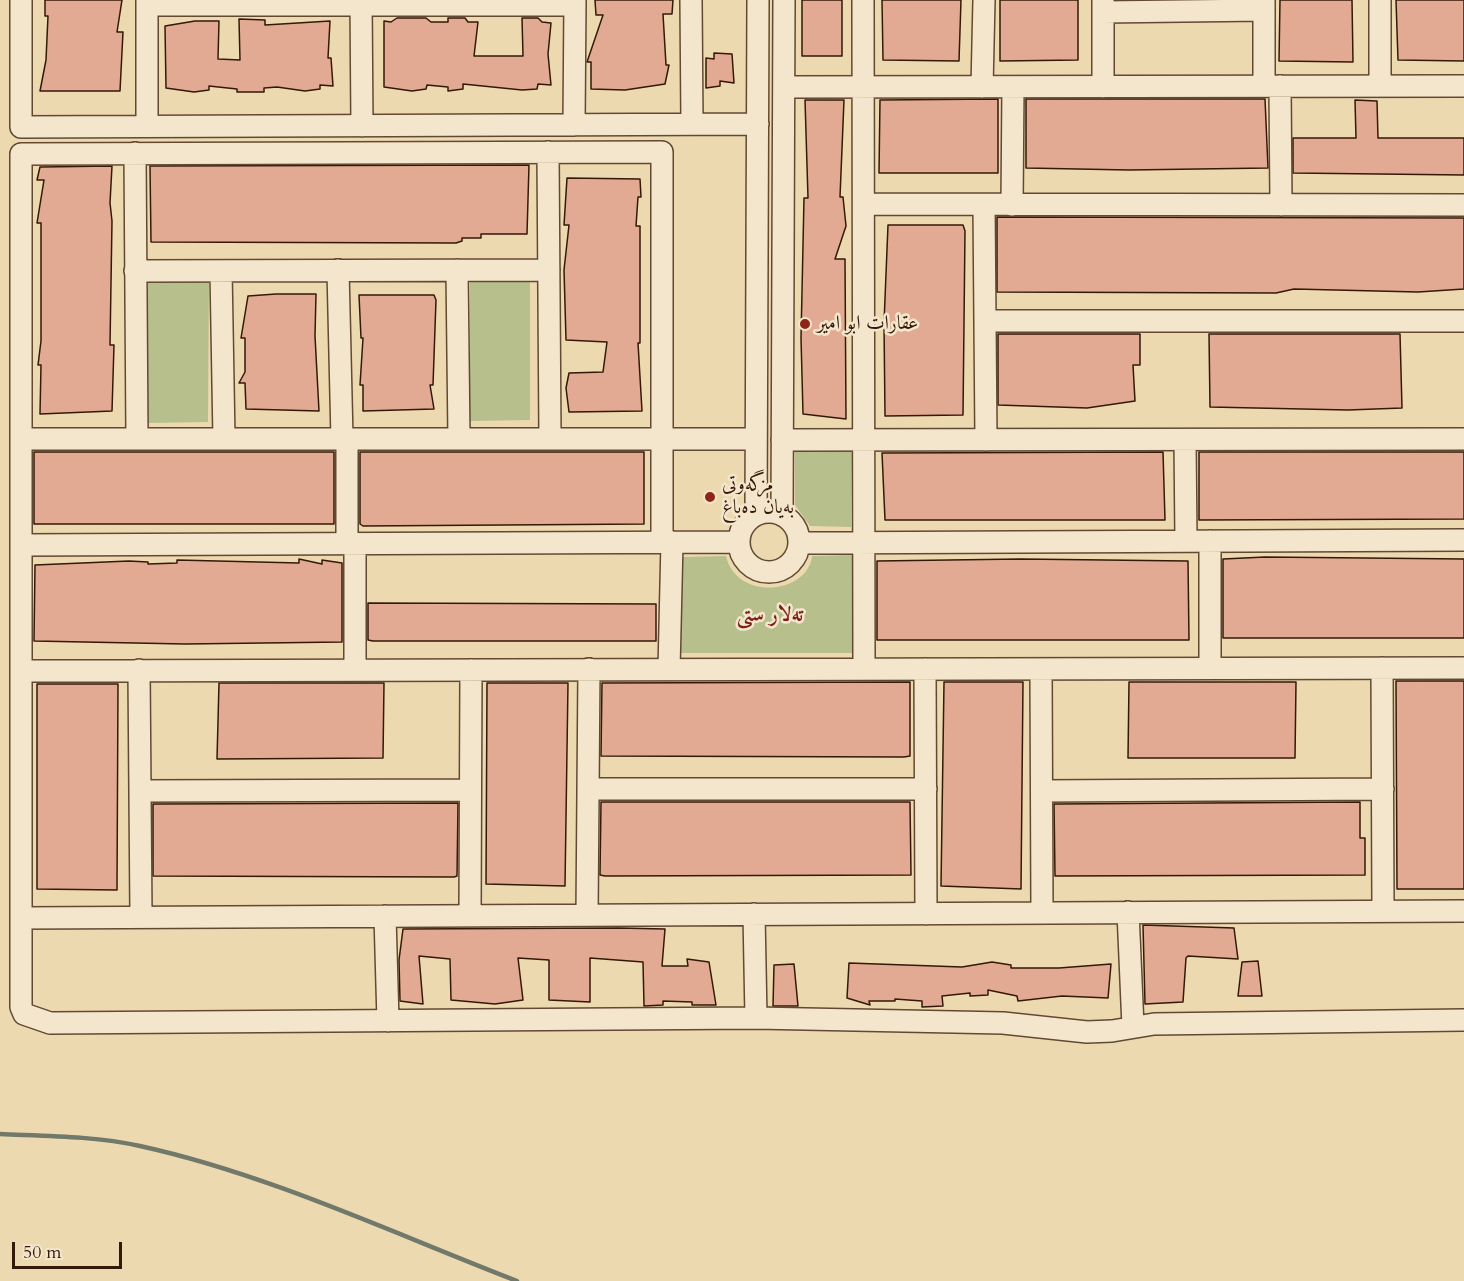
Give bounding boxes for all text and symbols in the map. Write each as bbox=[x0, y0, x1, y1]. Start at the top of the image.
place label: عقارات ابو امير bbox=[817, 312, 918, 336]
marker: عقارات ابو امير bbox=[798, 317, 812, 331]
place label: مزگەوتی بەیان دەباغ bbox=[722, 473, 794, 520]
marker: مزگەوتی بەیان دەباغ bbox=[703, 490, 717, 504]
district label: ته‌لار ستی bbox=[737, 603, 803, 629]
scale bar bbox=[15, 1230, 124, 1268]
text: 50 m bbox=[23, 1240, 62, 1265]

